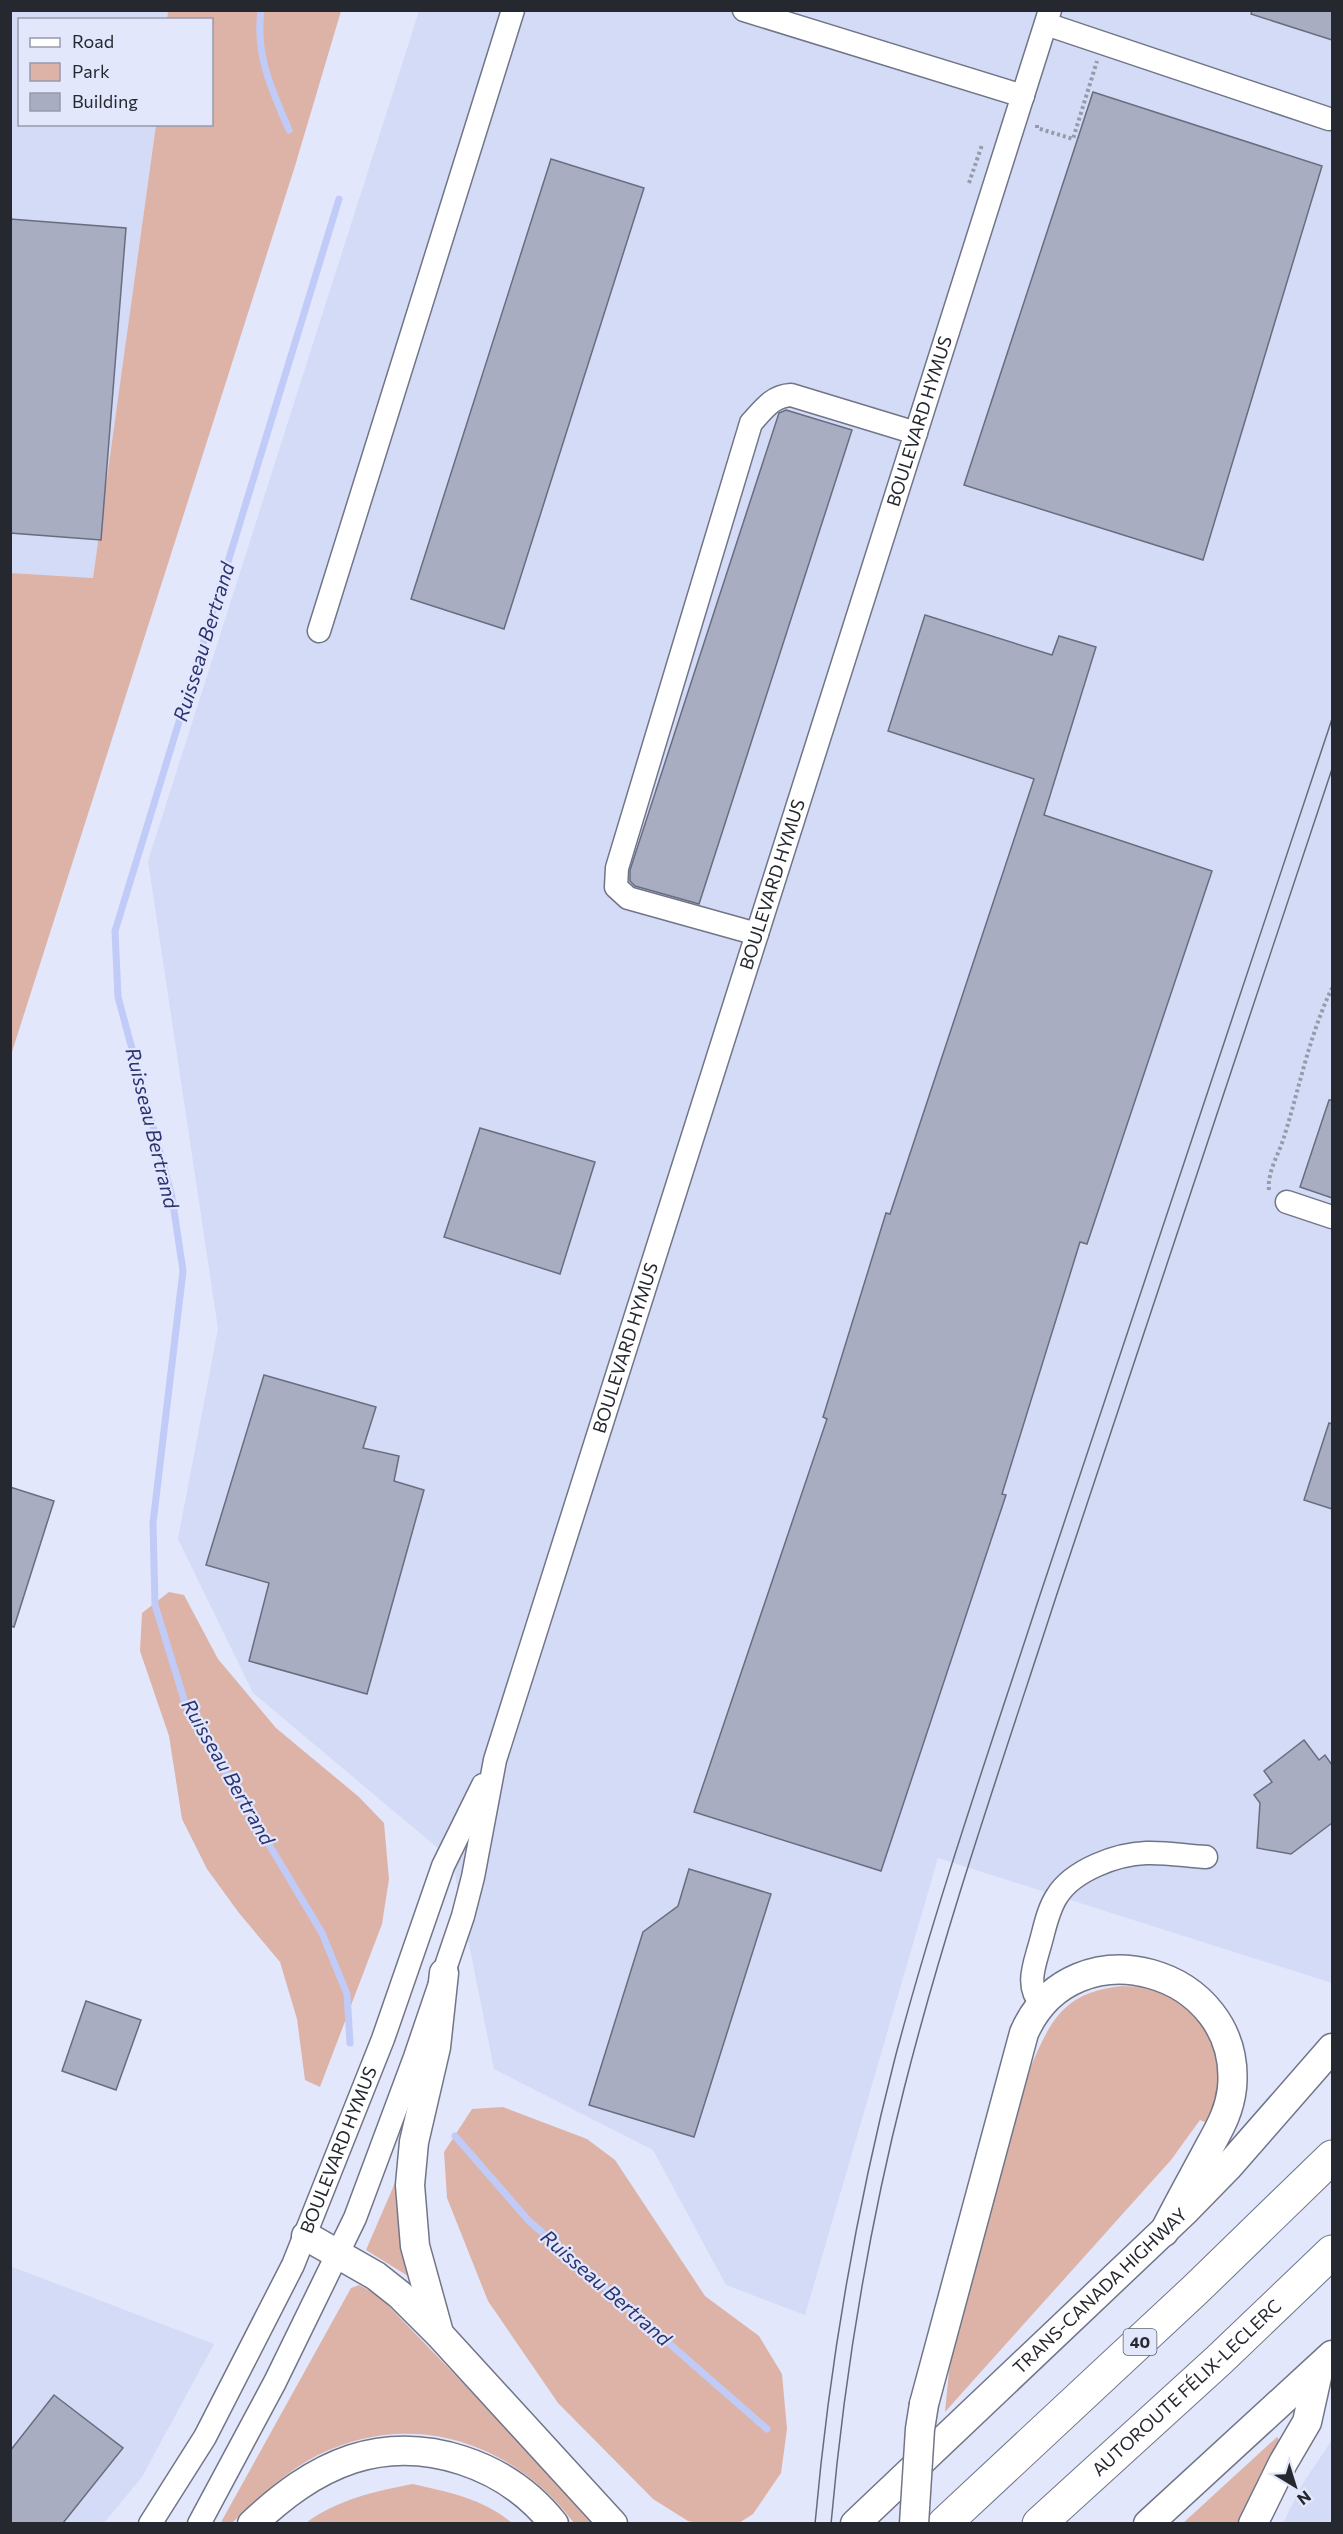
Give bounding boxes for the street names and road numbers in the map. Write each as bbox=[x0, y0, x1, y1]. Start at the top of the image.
street label: BOULEVARD HYMUS bbox=[881, 333, 956, 509]
street label: BOULEVARD HYMUS bbox=[734, 796, 809, 972]
street label: BOULEVARD HYMUS bbox=[587, 1259, 662, 1436]
street label: BOULEVARD HYMUS bbox=[295, 2063, 381, 2236]
street label: TRANS-CANADA HIGHWAY bbox=[1008, 2203, 1191, 2378]
street label: AUTOROUTE FÉLIX-LECLERC bbox=[1087, 2294, 1285, 2480]
road number: 40 bbox=[1124, 2329, 1156, 2355]

